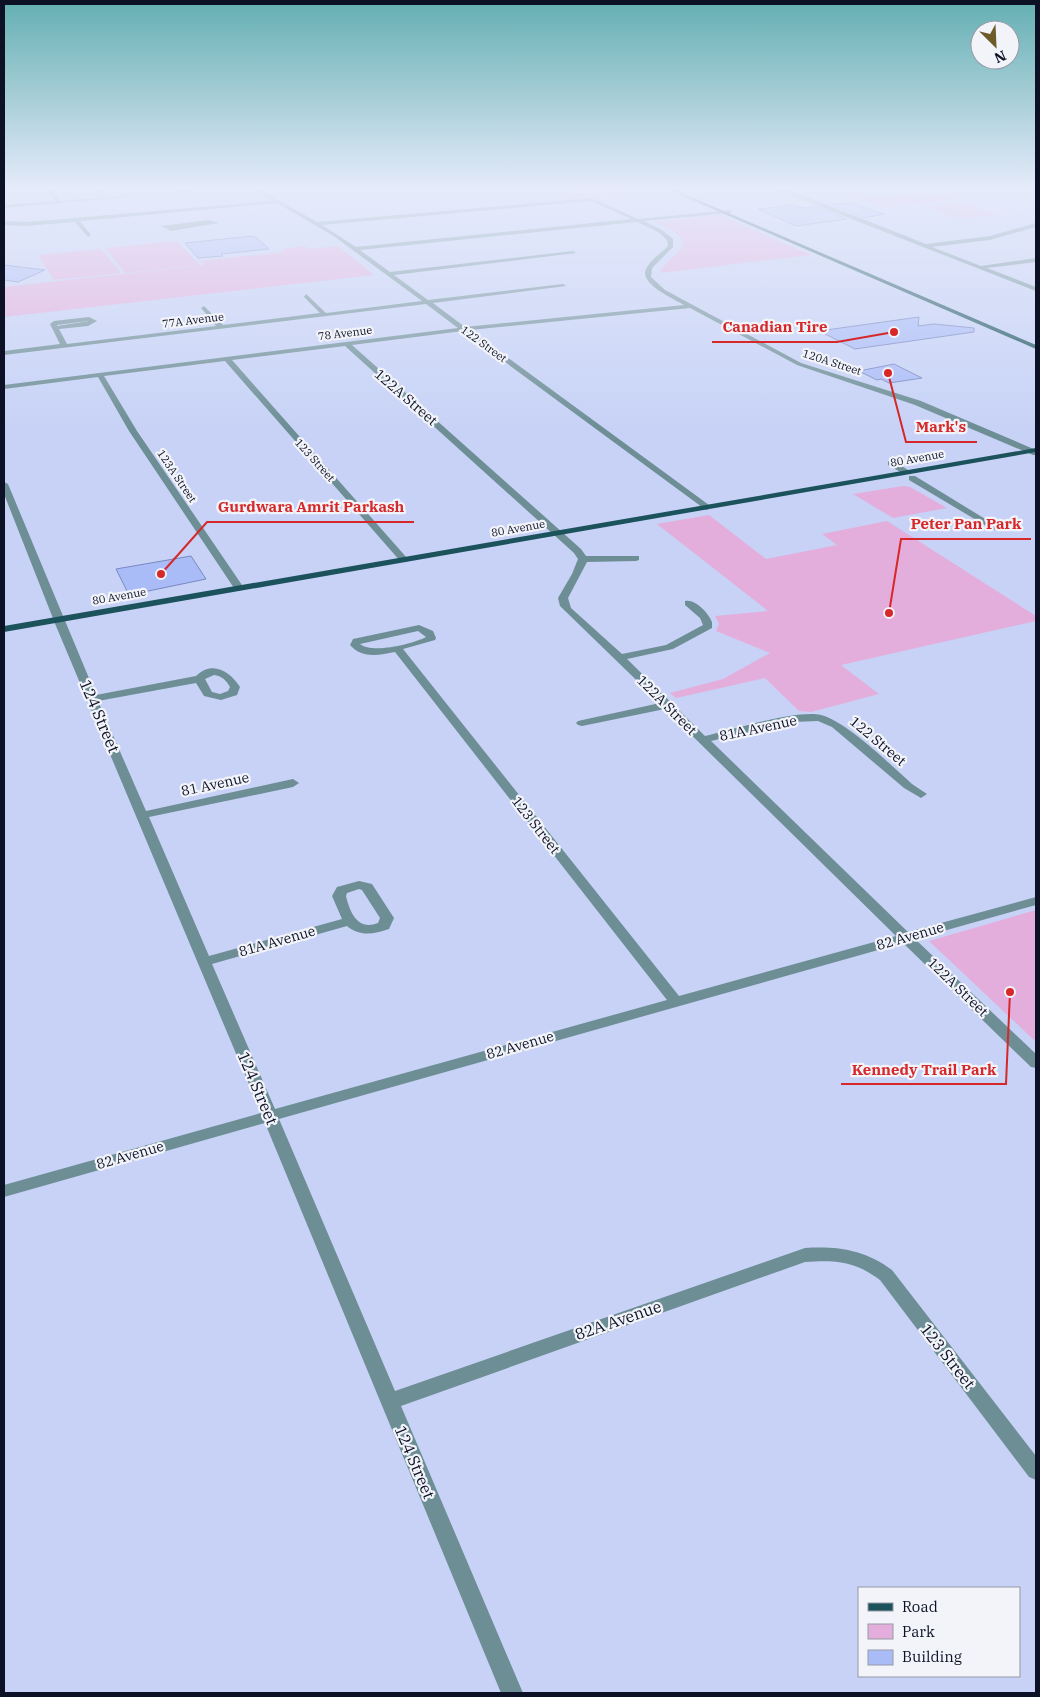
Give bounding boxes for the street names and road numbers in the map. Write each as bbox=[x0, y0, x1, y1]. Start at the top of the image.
street label: 77A Avenue bbox=[161, 309, 225, 331]
street label: 78 Avenue bbox=[317, 323, 373, 343]
street label: 122 Street bbox=[458, 323, 510, 365]
street label: 120A Street bbox=[801, 346, 863, 378]
street label: 122A Street bbox=[371, 365, 441, 429]
street label: 123 Street bbox=[292, 436, 338, 485]
street label: 80 Avenue bbox=[889, 446, 945, 470]
street label: 123A Street bbox=[154, 447, 200, 505]
street label: 80 Avenue bbox=[490, 516, 546, 540]
street label: 80 Avenue bbox=[91, 584, 147, 608]
street label: 122A Street bbox=[633, 671, 701, 739]
street label: 124 Street bbox=[76, 676, 124, 756]
street label: 81A Avenue bbox=[718, 711, 798, 745]
street label: 122 Street bbox=[846, 712, 910, 770]
street label: 81 Avenue bbox=[179, 768, 251, 800]
street label: 123 Street bbox=[508, 793, 564, 857]
street label: 82 Avenue bbox=[874, 918, 946, 954]
street label: 81A Avenue bbox=[237, 921, 317, 961]
street label: 122A Street bbox=[924, 954, 992, 1020]
street label: 82 Avenue bbox=[484, 1027, 556, 1063]
street label: 124 Street bbox=[234, 1048, 282, 1128]
street label: 82 Avenue bbox=[94, 1137, 166, 1173]
street label: 82A Avenue bbox=[572, 1296, 664, 1344]
street label: 123 Street bbox=[916, 1319, 980, 1393]
street label: 124 Street bbox=[391, 1422, 439, 1502]

